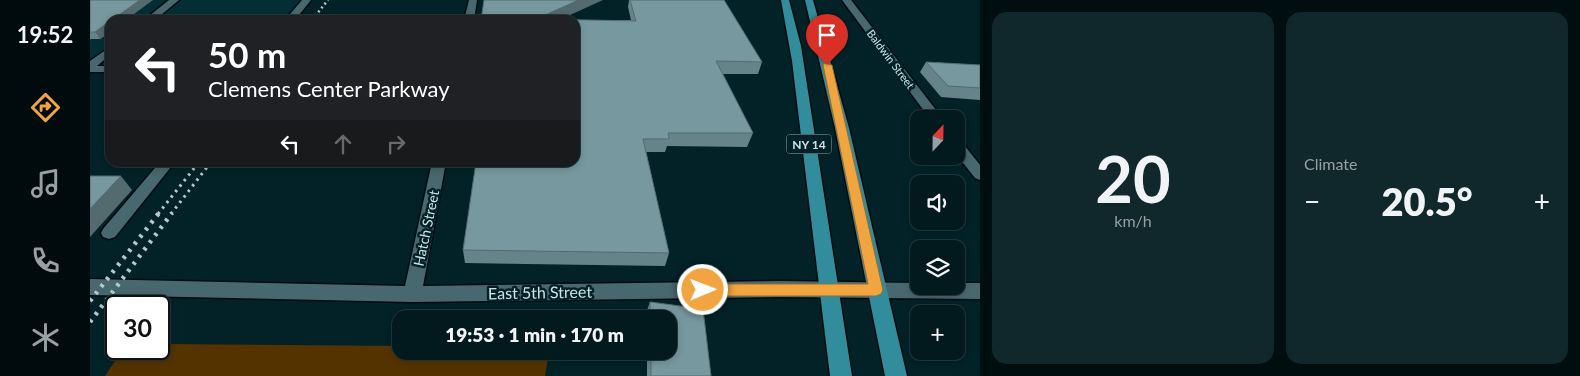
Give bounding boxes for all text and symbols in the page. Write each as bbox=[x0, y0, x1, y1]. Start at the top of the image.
pin bbox=[806, 14, 848, 65]
text: 19:52 bbox=[17, 21, 73, 48]
icon: arrive bbox=[813, 21, 841, 49]
street label: Baldwin Street bbox=[865, 27, 917, 91]
text: 50 m bbox=[208, 33, 286, 75]
icon: left bbox=[125, 35, 190, 100]
text: Clemens Center Parkway bbox=[208, 75, 450, 102]
icon: directions bbox=[28, 90, 63, 125]
north arrow bbox=[910, 110, 965, 165]
map controls bbox=[910, 110, 965, 360]
icon: left bbox=[276, 130, 304, 158]
icon: ahead bbox=[329, 130, 357, 158]
icon: right bbox=[382, 130, 410, 158]
road number: NY 14 bbox=[786, 134, 832, 154]
text: 20 bbox=[1095, 139, 1171, 217]
text: Climate bbox=[1304, 154, 1357, 173]
icon: music bbox=[28, 166, 63, 201]
button: sound bbox=[910, 175, 965, 230]
text: 20.5° bbox=[1381, 178, 1473, 224]
text: − bbox=[1304, 184, 1320, 218]
text: + bbox=[1534, 184, 1550, 218]
street label: Hatch Street bbox=[410, 188, 442, 268]
text: km/h bbox=[1114, 211, 1152, 230]
button: layers bbox=[910, 240, 965, 295]
icon: phone bbox=[28, 243, 63, 278]
position arrow bbox=[676, 263, 728, 315]
street label: East 5th Street bbox=[488, 282, 592, 302]
speed limit sign: 30 bbox=[105, 295, 170, 360]
button: + bbox=[910, 305, 965, 360]
icon: climate bbox=[28, 320, 63, 355]
text: 19:53 · 1 min · 170 m bbox=[445, 323, 624, 346]

